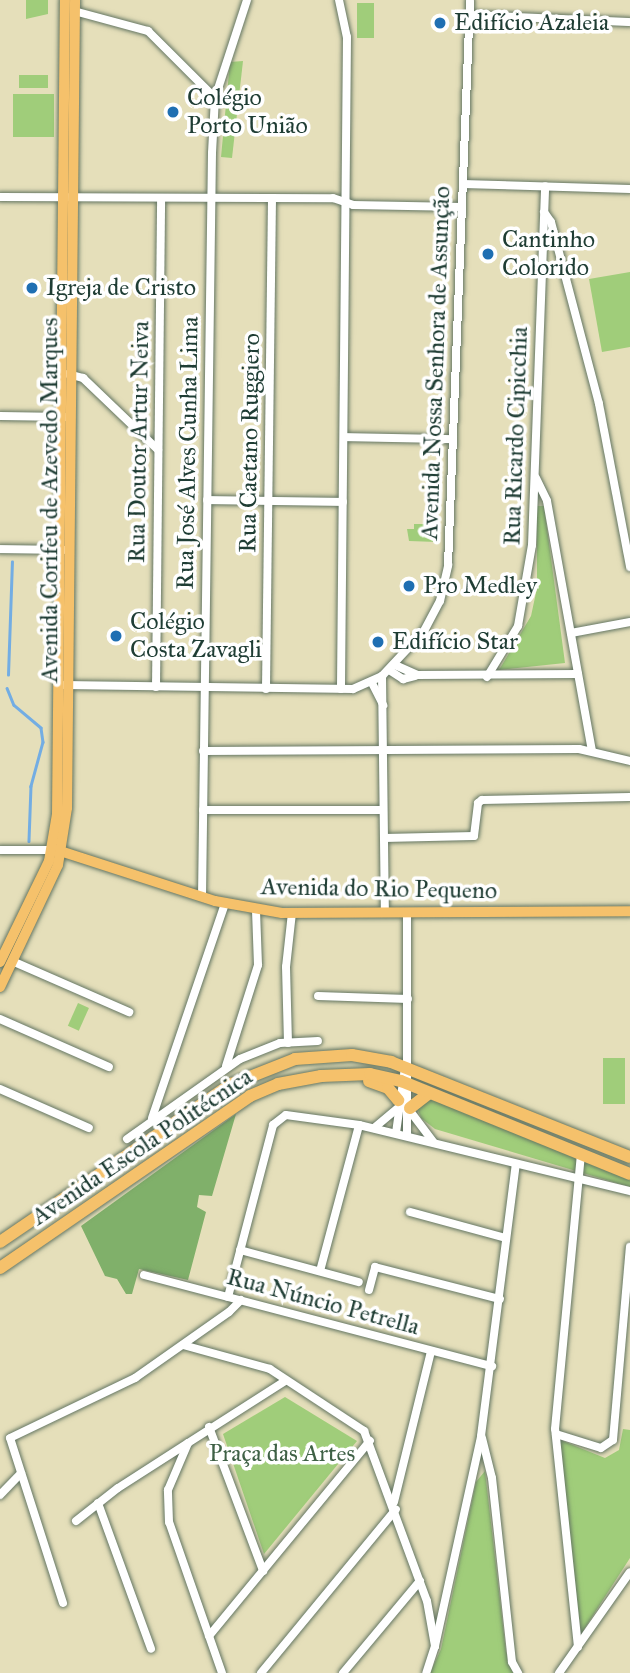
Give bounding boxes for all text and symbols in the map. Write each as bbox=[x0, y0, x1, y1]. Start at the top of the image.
place label: Edifício Azaleia bbox=[454, 9, 609, 37]
marker: Edifício Azaleia bbox=[432, 15, 448, 31]
place label: Colégio Porto União bbox=[187, 84, 308, 140]
marker: Colégio Porto União bbox=[165, 104, 181, 120]
street label: Avenida Nossa Senhora de Assunção bbox=[415, 186, 457, 540]
place label: Cantinho Colorido bbox=[502, 226, 595, 282]
marker: Cantinho Colorido bbox=[480, 246, 496, 262]
place label: Igreja de Cristo bbox=[46, 274, 196, 302]
marker: Igreja de Cristo bbox=[24, 280, 40, 296]
street label: Rua José Alves Cunha Lima bbox=[171, 316, 205, 590]
street label: Avenida Corifeu de Azevedo Marques bbox=[36, 317, 64, 683]
street label: Rua Doutor Artur Neiva bbox=[122, 321, 156, 563]
street label: Rua Ricardo Cipicchia bbox=[498, 326, 534, 546]
street label: Rua Caetano Ruggiero bbox=[234, 333, 266, 553]
place label: Pro Medley bbox=[423, 572, 537, 600]
marker: Pro Medley bbox=[401, 578, 417, 594]
place label: Colégio Costa Zavagli bbox=[130, 608, 262, 664]
marker: Colégio Costa Zavagli bbox=[108, 628, 124, 644]
place label: Edifício Star bbox=[392, 628, 518, 656]
marker: Edifício Star bbox=[370, 634, 386, 650]
street label: Avenida do Rio Pequeno bbox=[261, 873, 497, 905]
street label: Avenida Escola Politécnica bbox=[26, 1062, 258, 1232]
street label: Rua Núncio Petrella bbox=[224, 1262, 422, 1342]
park label: Praça das Artes bbox=[209, 1440, 355, 1468]

